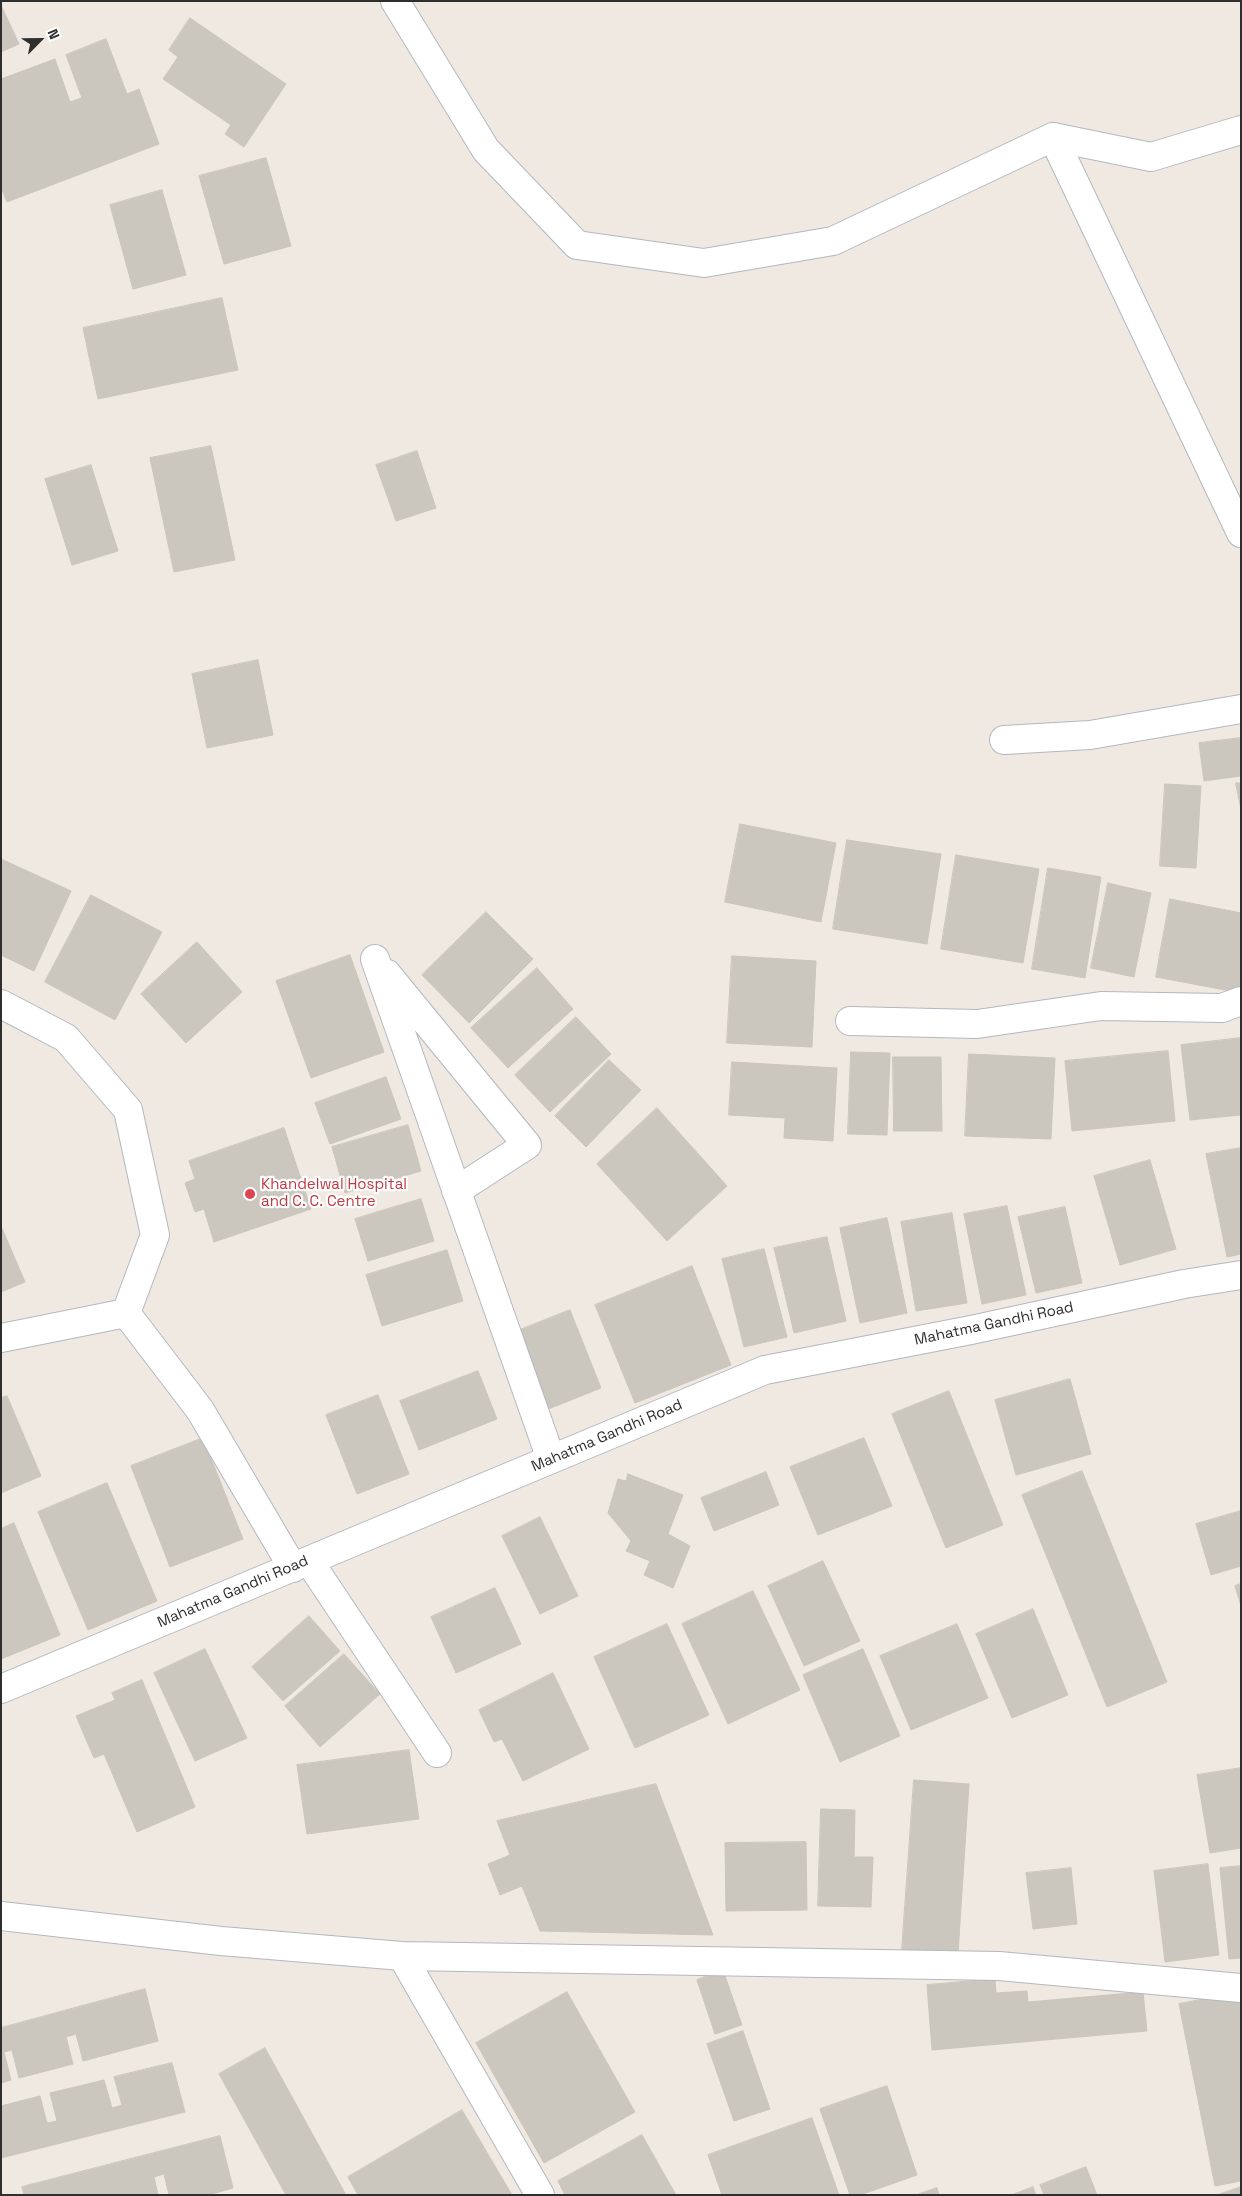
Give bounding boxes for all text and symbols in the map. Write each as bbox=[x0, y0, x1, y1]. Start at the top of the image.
north arrow bbox=[15, 15, 65, 65]
text: N bbox=[44, 26, 64, 42]
place label: Khandelwal Hospital and C. C. Centre bbox=[261, 1176, 407, 1211]
marker: Khandelwal Hospital and C. C. Centre bbox=[243, 1187, 257, 1201]
street label: Mahatma Gandhi Road bbox=[913, 1298, 1075, 1350]
street label: Mahatma Gandhi Road bbox=[529, 1396, 685, 1476]
street label: Mahatma Gandhi Road bbox=[155, 1552, 311, 1632]

